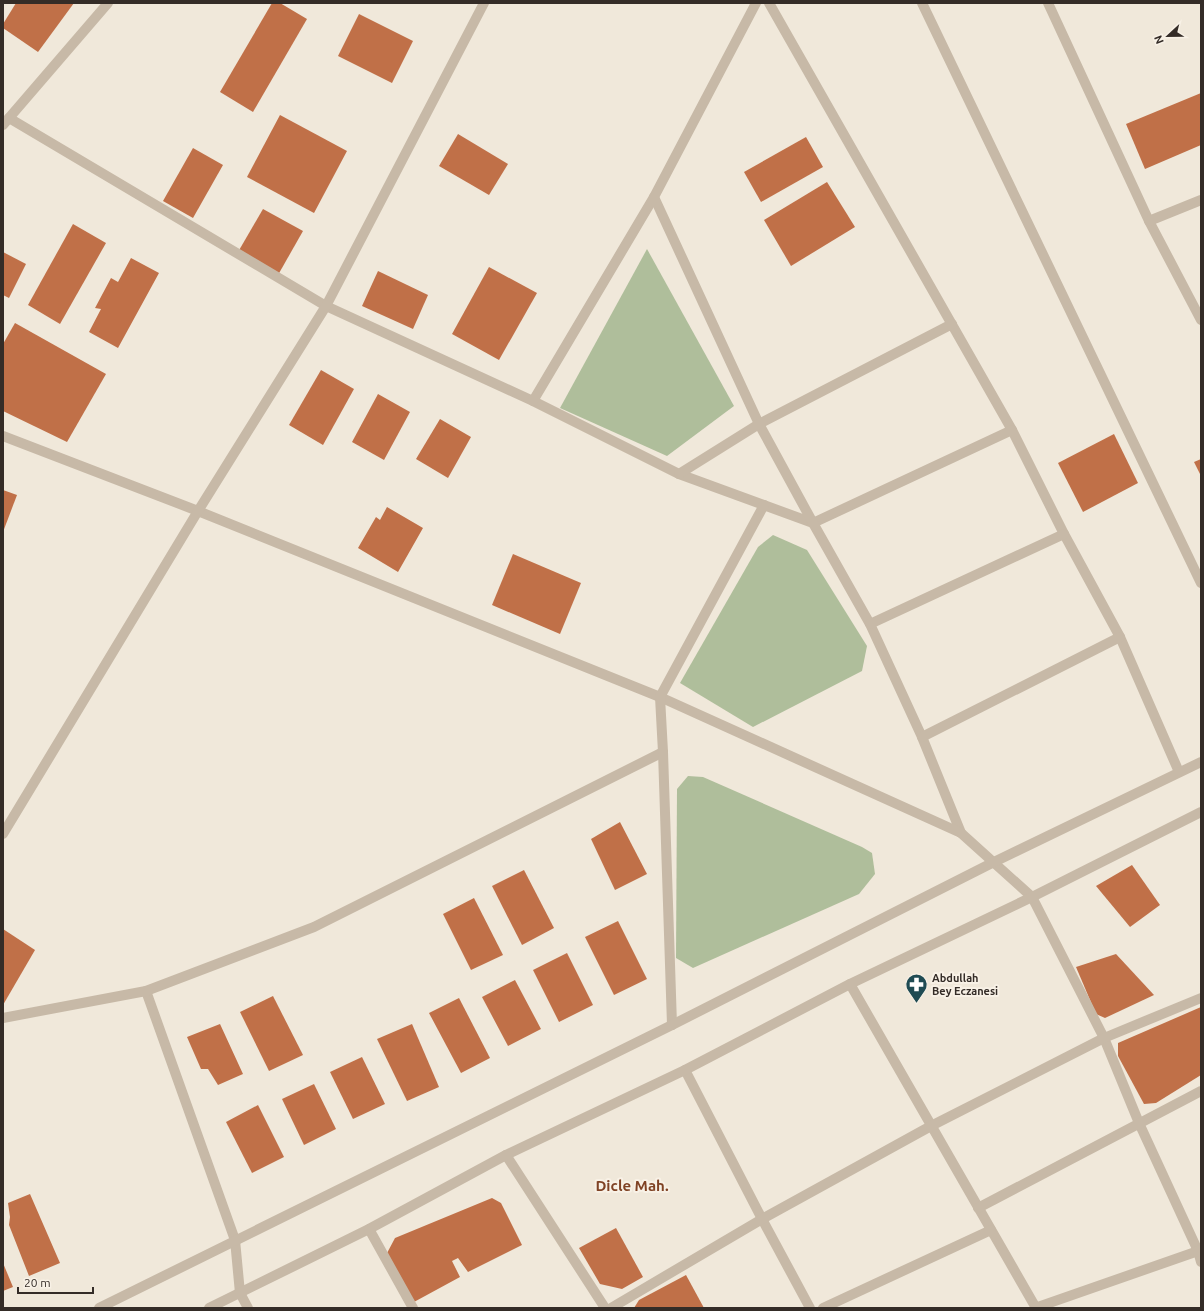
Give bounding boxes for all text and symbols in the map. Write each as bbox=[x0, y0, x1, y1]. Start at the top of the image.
north arrow bbox=[1148, 16, 1188, 56]
text: N bbox=[1152, 34, 1166, 46]
pharmacy icon: Abdullah Bey Eczanesi bbox=[904, 971, 930, 1004]
place label: Abdullah Bey Eczanesi bbox=[932, 972, 998, 997]
district label: Dicle Mah. bbox=[595, 1177, 669, 1194]
scale bar bbox=[18, 1269, 93, 1295]
text: 20 m bbox=[24, 1276, 51, 1289]

